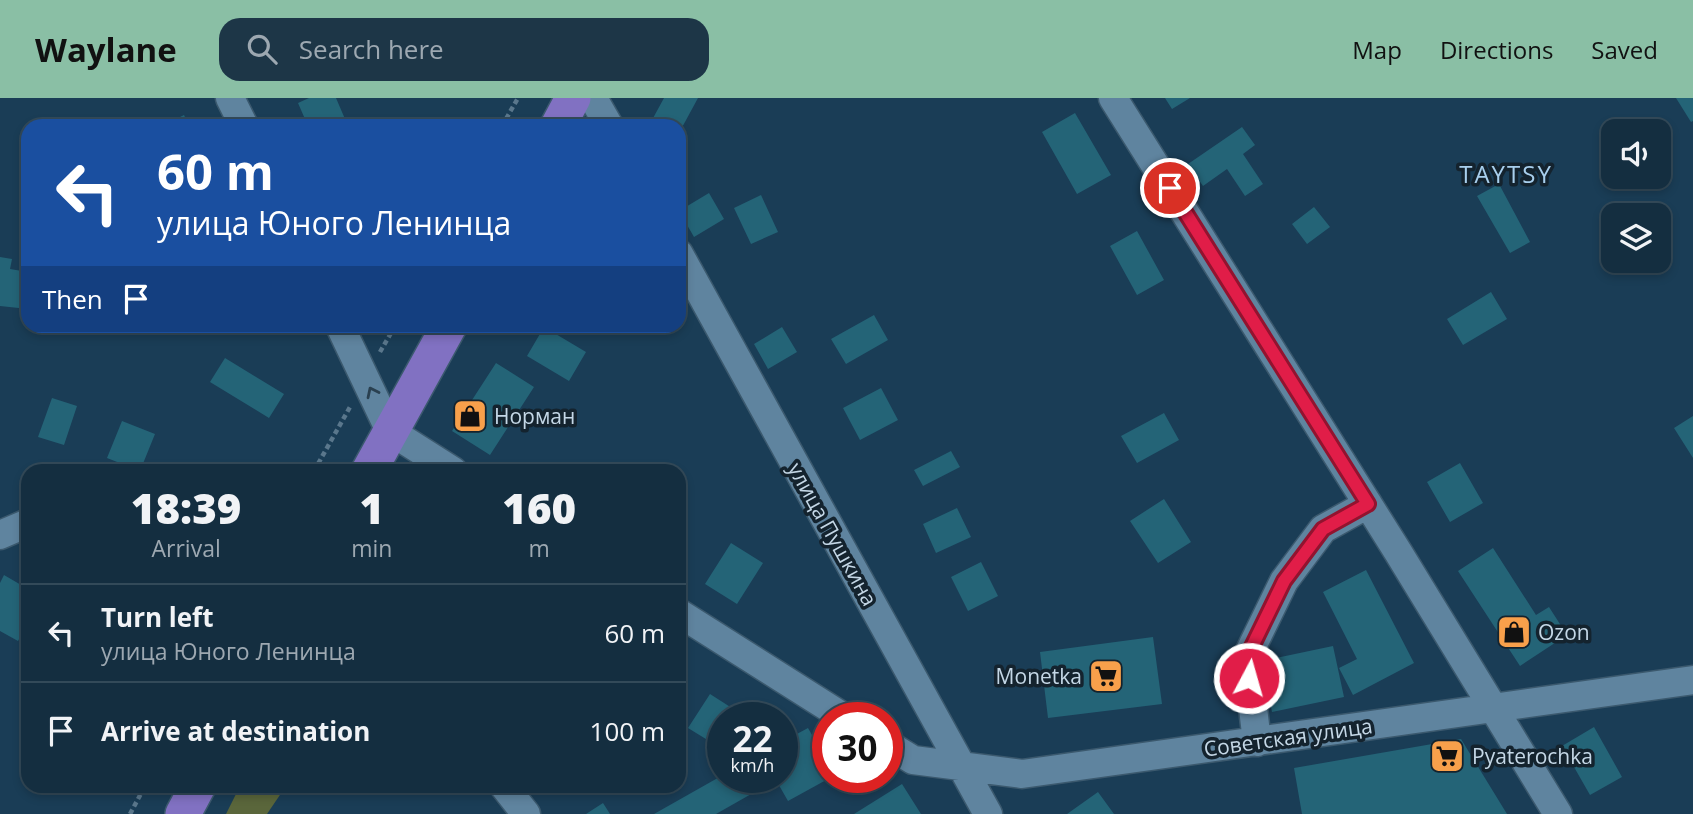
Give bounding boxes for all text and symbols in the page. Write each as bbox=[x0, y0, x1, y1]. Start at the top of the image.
search box bbox=[219, 18, 709, 81]
text: Waylane bbox=[35, 27, 177, 72]
icon: search bbox=[243, 30, 281, 68]
text: Search here bbox=[299, 31, 444, 67]
text: Map bbox=[1352, 33, 1402, 66]
text: Directions bbox=[1440, 33, 1553, 66]
text: Saved bbox=[1591, 33, 1658, 66]
map controls bbox=[1601, 119, 1671, 273]
button: sound bbox=[1601, 119, 1671, 189]
text: 60 m bbox=[157, 138, 274, 204]
icon: left bbox=[42, 147, 133, 238]
district label: TAYTSY bbox=[1459, 157, 1553, 190]
pin bbox=[1140, 158, 1200, 218]
icon: arrive bbox=[1151, 169, 1189, 207]
text: улица Юного Ленинца bbox=[157, 201, 511, 244]
button: layers bbox=[1601, 203, 1671, 273]
icon: arrive bbox=[117, 280, 155, 318]
text: Then bbox=[42, 281, 103, 317]
one-way arrow bbox=[366, 387, 380, 399]
shop icon: Норман bbox=[451, 397, 489, 435]
place label: Норман bbox=[494, 402, 575, 430]
street label: улица Пушкина bbox=[782, 457, 884, 611]
text: 18:39 bbox=[131, 479, 241, 536]
text: 1 bbox=[360, 479, 384, 536]
text: 160 bbox=[502, 479, 576, 536]
text: Arrival bbox=[152, 532, 221, 564]
text: min bbox=[351, 532, 392, 564]
text: m bbox=[529, 532, 550, 564]
text: Turn left bbox=[101, 599, 213, 635]
shop icon: Ozon bbox=[1495, 613, 1533, 651]
icon: left bbox=[42, 614, 80, 652]
text: 60 m bbox=[604, 615, 665, 651]
place label: Ozon bbox=[1538, 618, 1590, 646]
text: улица Юного Ленинца bbox=[101, 635, 356, 667]
position arrow bbox=[1212, 641, 1286, 715]
supermarket icon: Monetka bbox=[1087, 657, 1125, 695]
place label: Monetka bbox=[996, 662, 1082, 690]
speed limit sign: 30 bbox=[812, 702, 903, 793]
street label: Советская улица bbox=[1202, 711, 1374, 763]
icon: arrive bbox=[42, 712, 80, 750]
text: Arrive at destination bbox=[101, 713, 370, 749]
text: 100 m bbox=[590, 713, 665, 749]
text: 22 bbox=[732, 715, 773, 762]
supermarket icon: Pyaterochka bbox=[1428, 737, 1466, 775]
place label: Pyaterochka bbox=[1472, 742, 1593, 770]
text: km/h bbox=[731, 753, 774, 777]

